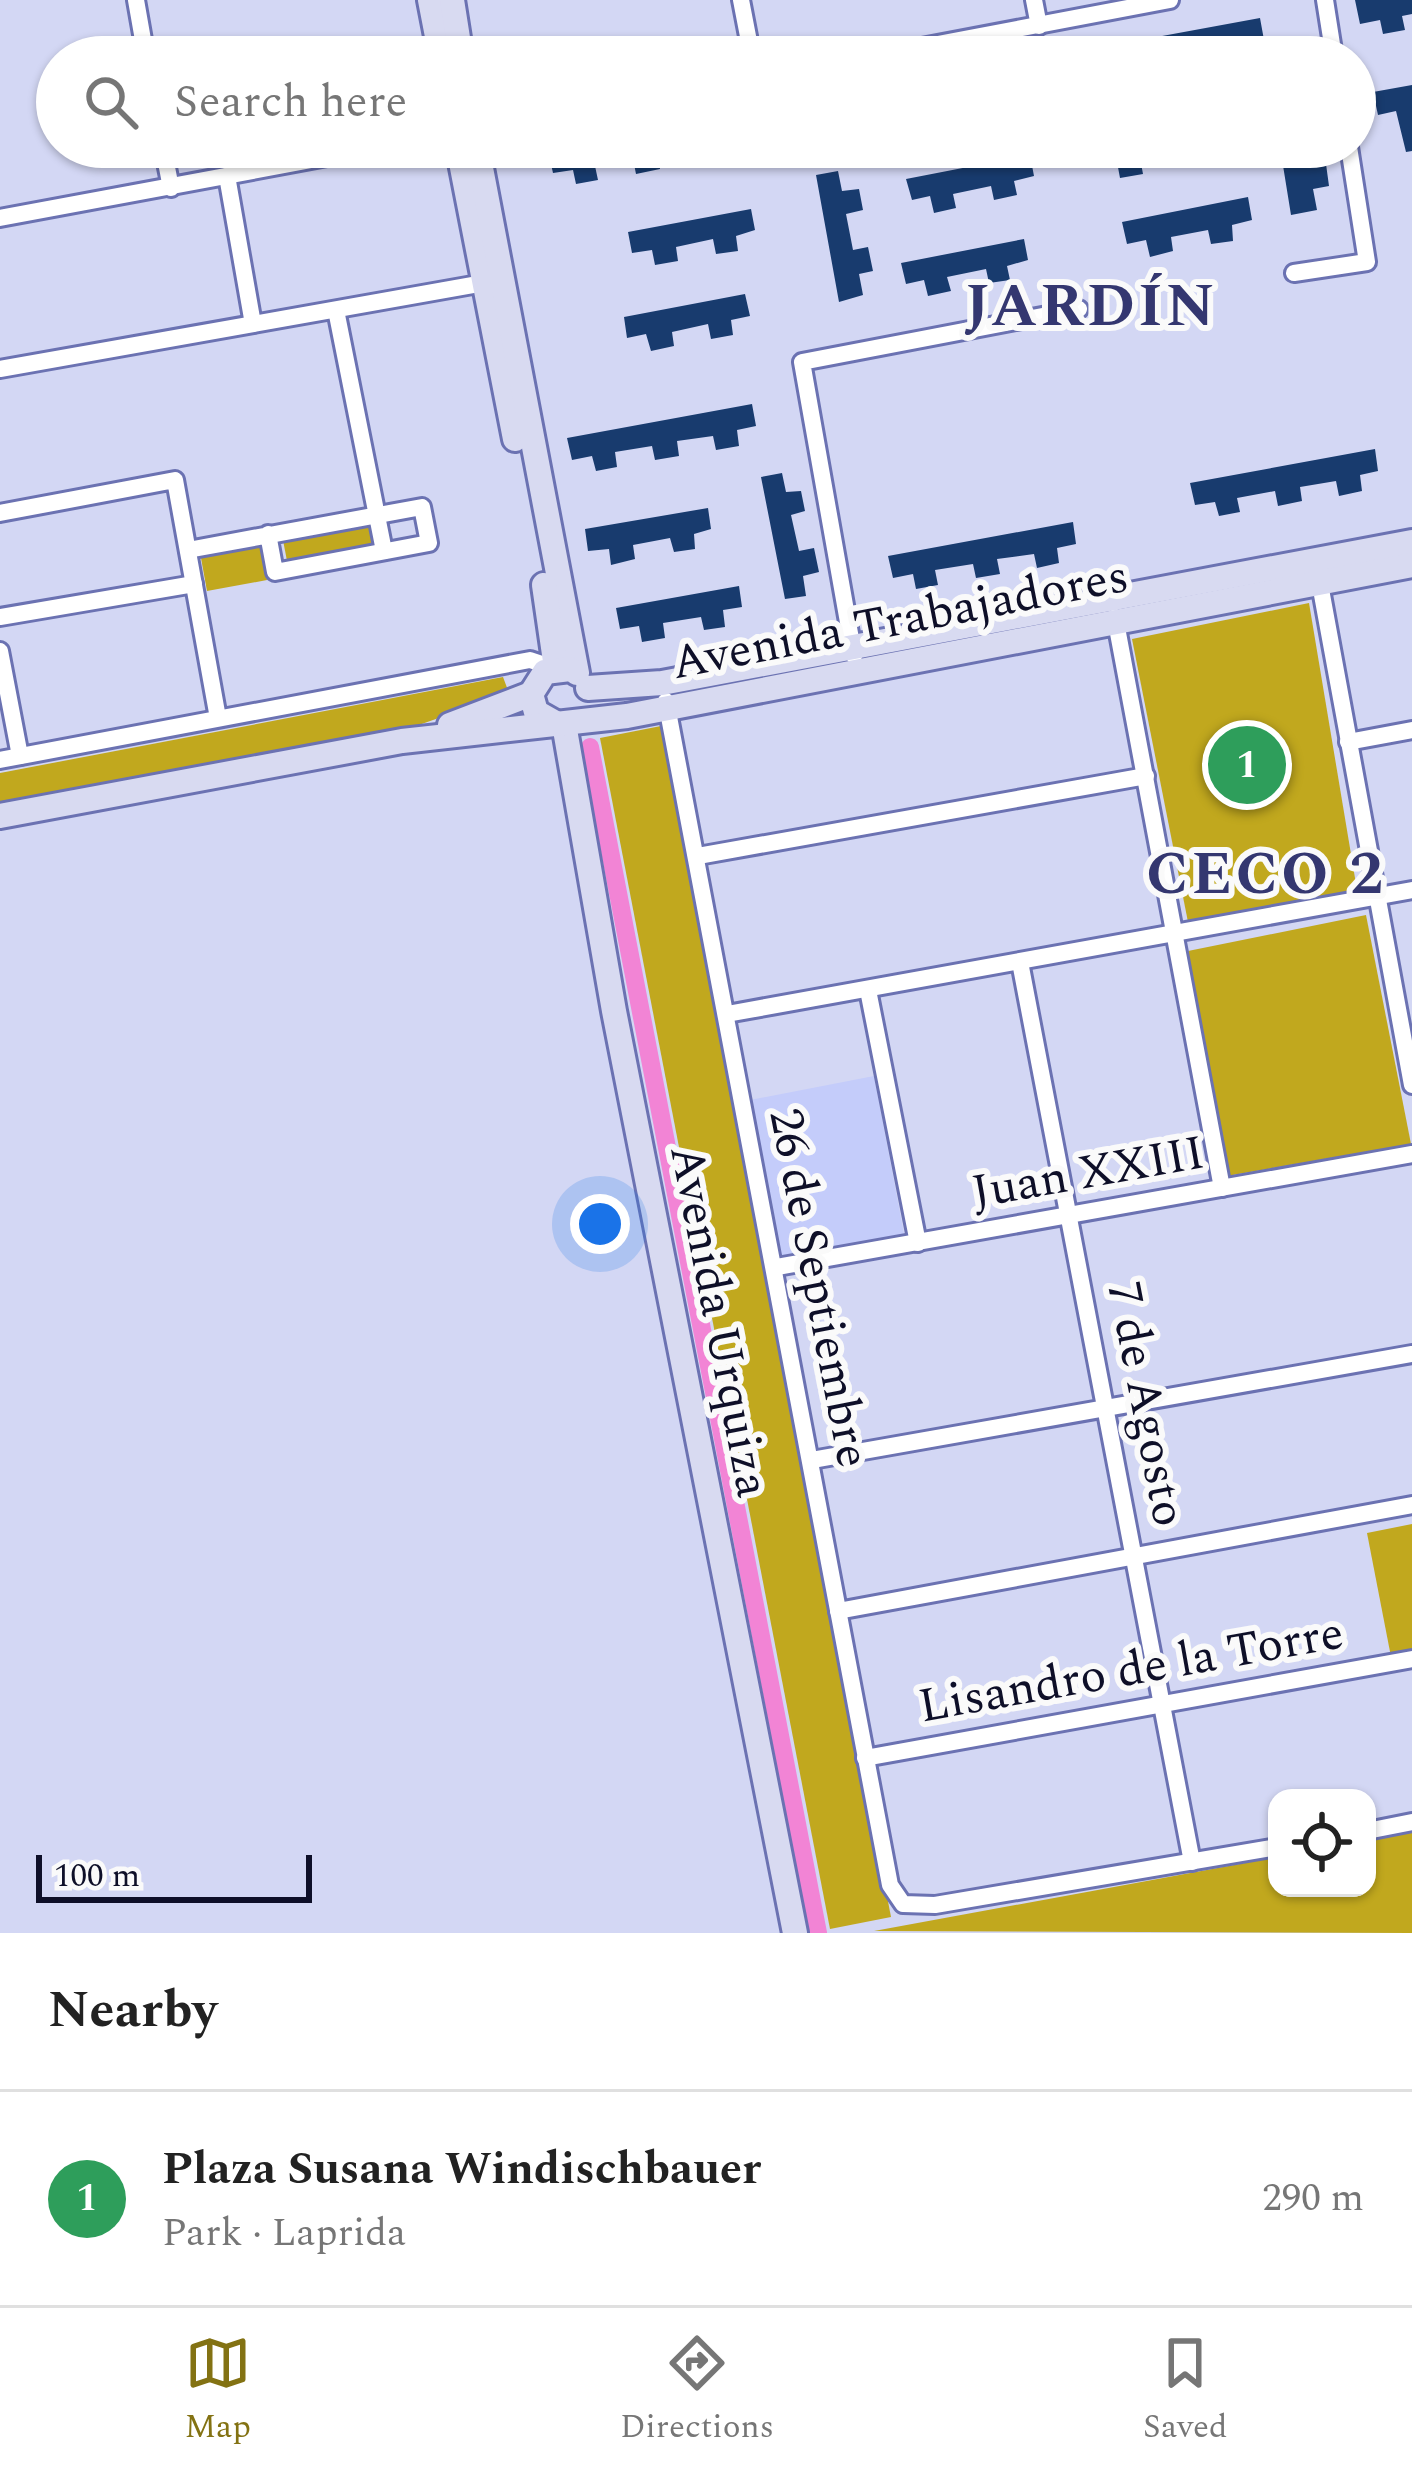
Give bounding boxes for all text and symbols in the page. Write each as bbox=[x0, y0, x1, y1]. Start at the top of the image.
search box bbox=[36, 36, 1376, 168]
text: Search here bbox=[174, 68, 407, 137]
icon: search bbox=[78, 69, 144, 135]
district label: JARDÍN bbox=[964, 261, 1218, 353]
street label: Avenida Trabajadores bbox=[665, 540, 1135, 700]
pin: 1 bbox=[1208, 720, 1286, 810]
district label: CECO 2 bbox=[1146, 829, 1386, 921]
street label: 26 de Septiembre bbox=[748, 1102, 890, 1474]
street label: Juan XXIII bbox=[966, 1117, 1210, 1229]
street label: Avenida Urquiza bbox=[649, 1138, 789, 1504]
your location bbox=[570, 1194, 630, 1254]
street label: 7 de Agosto bbox=[1087, 1275, 1205, 1533]
street label: Lisandro de la Torre bbox=[913, 1597, 1349, 1743]
map controls bbox=[1268, 1789, 1376, 1897]
button: locate bbox=[1268, 1789, 1376, 1897]
scale bar bbox=[36, 1849, 312, 1902]
text: 100 m bbox=[54, 1851, 140, 1901]
text: Nearby bbox=[48, 1972, 217, 2050]
text: Plaza Susana Windischbauer bbox=[162, 2135, 761, 2204]
text: 1 bbox=[76, 2169, 98, 2228]
text: 290 m bbox=[1262, 2169, 1364, 2228]
text: Park · Laprida bbox=[162, 2204, 406, 2263]
tab: Map bbox=[184, 2330, 251, 2452]
tab: Directions bbox=[620, 2330, 774, 2452]
tab: Saved bbox=[1143, 2330, 1228, 2452]

